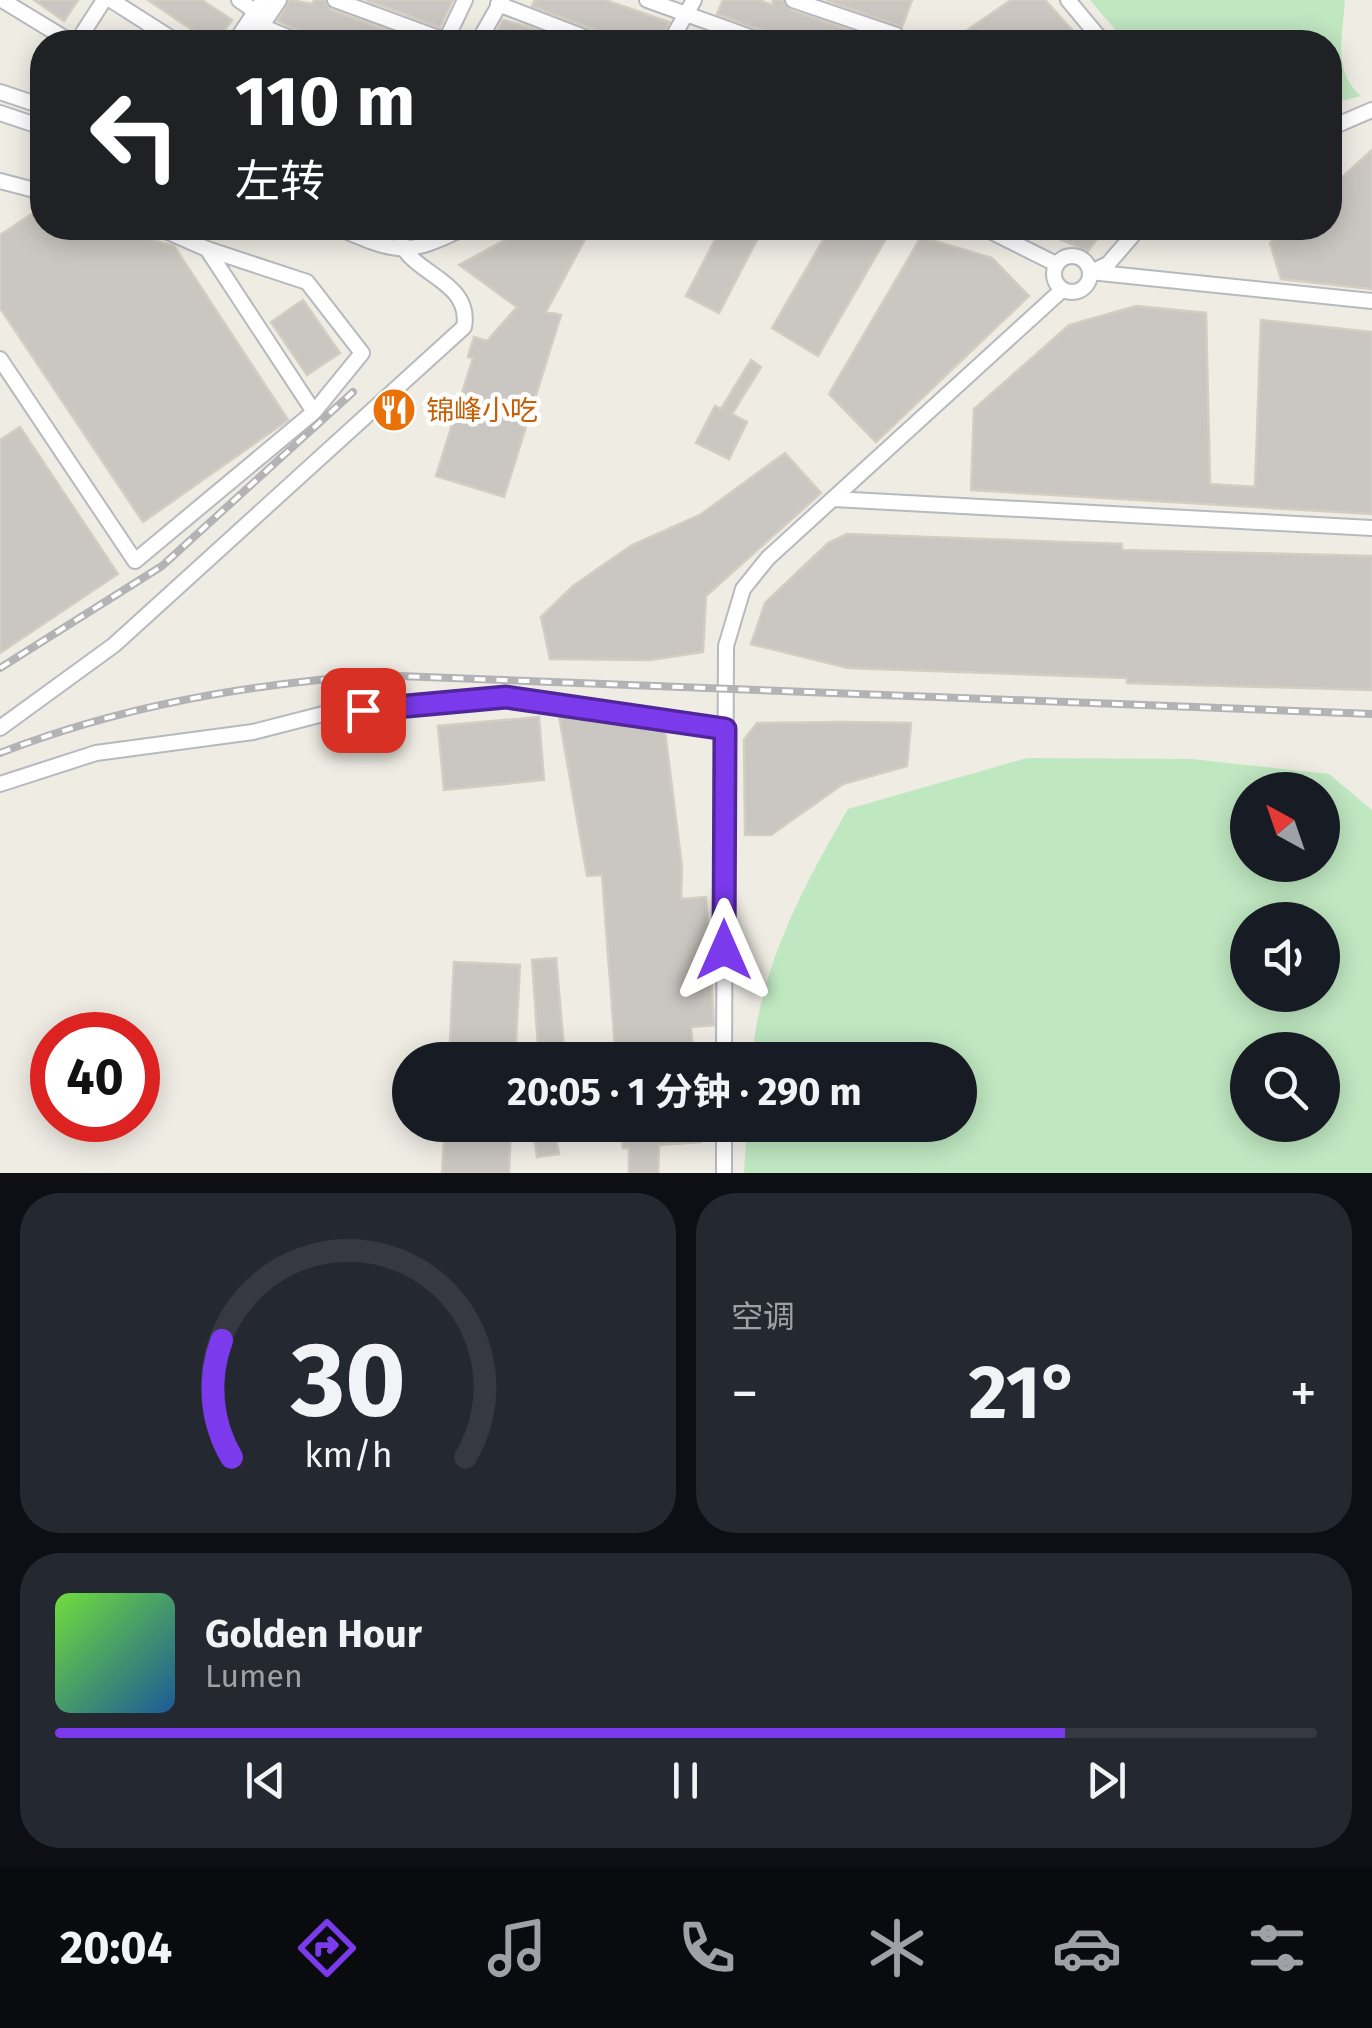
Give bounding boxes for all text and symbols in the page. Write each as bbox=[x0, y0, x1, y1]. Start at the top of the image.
text: 110 m bbox=[235, 60, 415, 144]
icon: left bbox=[70, 70, 200, 200]
text: 左转 bbox=[235, 155, 325, 209]
restaurant icon: 锦峰小吃 bbox=[371, 387, 417, 433]
place label: 锦峰小吃 bbox=[426, 394, 538, 427]
pin bbox=[321, 668, 406, 753]
icon: arrive bbox=[336, 683, 391, 738]
north arrow bbox=[1230, 772, 1340, 882]
map controls bbox=[1230, 772, 1340, 1142]
position arrow bbox=[672, 898, 776, 1002]
button: sound bbox=[1230, 902, 1340, 1012]
speed limit sign: 40 bbox=[30, 1012, 160, 1142]
button: search bbox=[1230, 1032, 1340, 1142]
text: 20:05 · 1 分钟 · 290 m bbox=[507, 1069, 862, 1115]
text: 空调 bbox=[731, 1298, 795, 1336]
text: 30 bbox=[290, 1318, 405, 1443]
text: 21° bbox=[969, 1348, 1080, 1438]
text: − bbox=[731, 1361, 759, 1427]
text: + bbox=[1290, 1361, 1317, 1427]
text: km/h bbox=[304, 1434, 392, 1476]
text: Golden Hour bbox=[205, 1611, 422, 1657]
text: Lumen bbox=[205, 1657, 303, 1695]
icon: previous bbox=[238, 1753, 293, 1808]
icon: pause bbox=[658, 1753, 713, 1808]
icon: next bbox=[1079, 1753, 1134, 1808]
icon: directions bbox=[292, 1913, 362, 1983]
icon: music bbox=[482, 1913, 552, 1983]
icon: phone bbox=[672, 1913, 742, 1983]
icon: climate bbox=[862, 1913, 932, 1983]
icon: car bbox=[1052, 1913, 1122, 1983]
icon: filters bbox=[1242, 1913, 1312, 1983]
text: 20:04 bbox=[60, 1921, 172, 1975]

